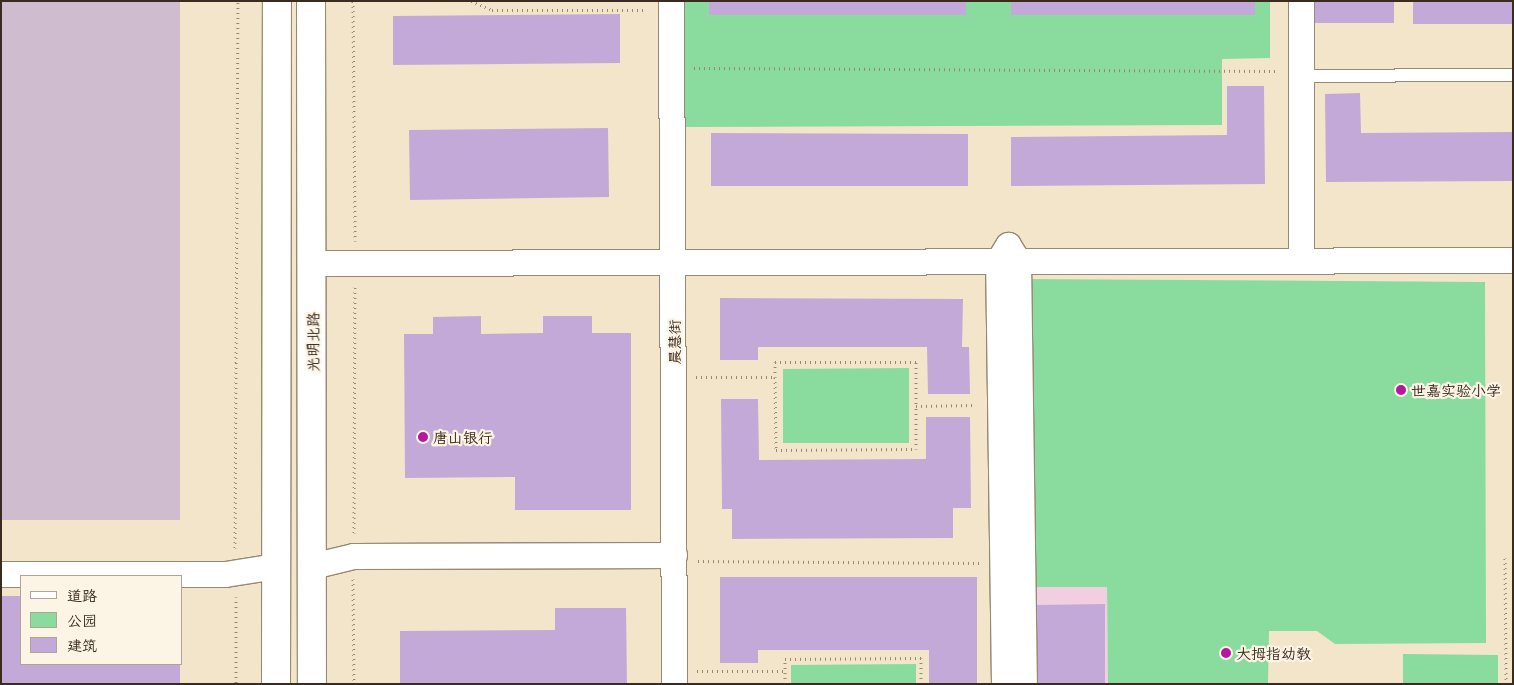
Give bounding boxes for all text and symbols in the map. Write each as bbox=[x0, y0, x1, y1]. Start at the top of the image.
street label: 光明北路 bbox=[303, 312, 321, 372]
street label: 晨慧街 bbox=[665, 320, 683, 364]
place label: 世嘉实验小学 bbox=[1411, 381, 1501, 399]
marker: 世嘉实验小学 bbox=[1395, 384, 1407, 396]
place label: 唐山银行 bbox=[433, 428, 493, 446]
marker: 唐山银行 bbox=[417, 431, 429, 443]
legend bbox=[20, 575, 182, 665]
text: 道路 bbox=[67, 583, 97, 606]
text: 公园 bbox=[67, 608, 97, 631]
text: 建筑 bbox=[67, 633, 97, 656]
place label: 大拇指幼教 bbox=[1236, 644, 1311, 662]
marker: 大拇指幼教 bbox=[1220, 647, 1232, 659]

